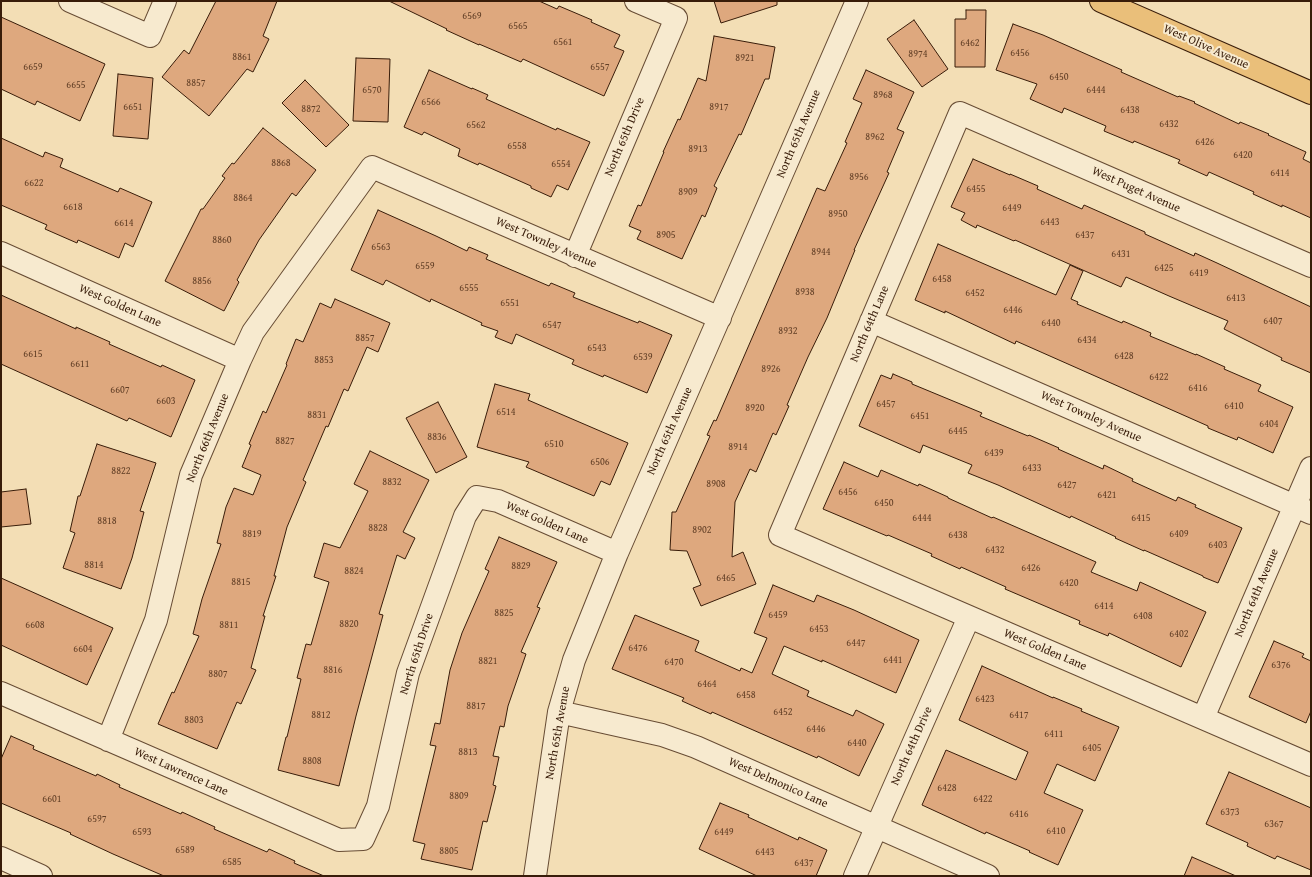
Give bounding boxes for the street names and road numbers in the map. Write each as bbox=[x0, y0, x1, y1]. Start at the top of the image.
street label: West Olive Avenue bbox=[1161, 22, 1251, 72]
street label: North 65th Avenue bbox=[774, 88, 824, 180]
street label: North 65th Drive bbox=[602, 95, 648, 179]
street label: West Puget Avenue bbox=[1090, 164, 1182, 216]
street label: West Townley Avenue bbox=[493, 214, 599, 272]
street label: West Golden Lane bbox=[76, 281, 164, 331]
street label: North 64th Lane bbox=[847, 284, 893, 364]
street label: North 65th Avenue bbox=[644, 385, 696, 477]
street label: West Townley Avenue bbox=[1038, 388, 1144, 446]
street label: North 66th Avenue bbox=[184, 391, 232, 485]
street label: West Golden Lane bbox=[503, 498, 591, 548]
street label: North 64th Avenue bbox=[1232, 547, 1282, 639]
street label: North 65th Drive bbox=[397, 612, 437, 696]
street label: West Golden Lane bbox=[1001, 626, 1089, 674]
street label: North 65th Avenue bbox=[543, 685, 573, 781]
street label: North 64th Drive bbox=[888, 704, 936, 788]
street label: West Lawrence Lane bbox=[132, 745, 230, 799]
street label: West Delmonico Lane bbox=[726, 755, 830, 811]

